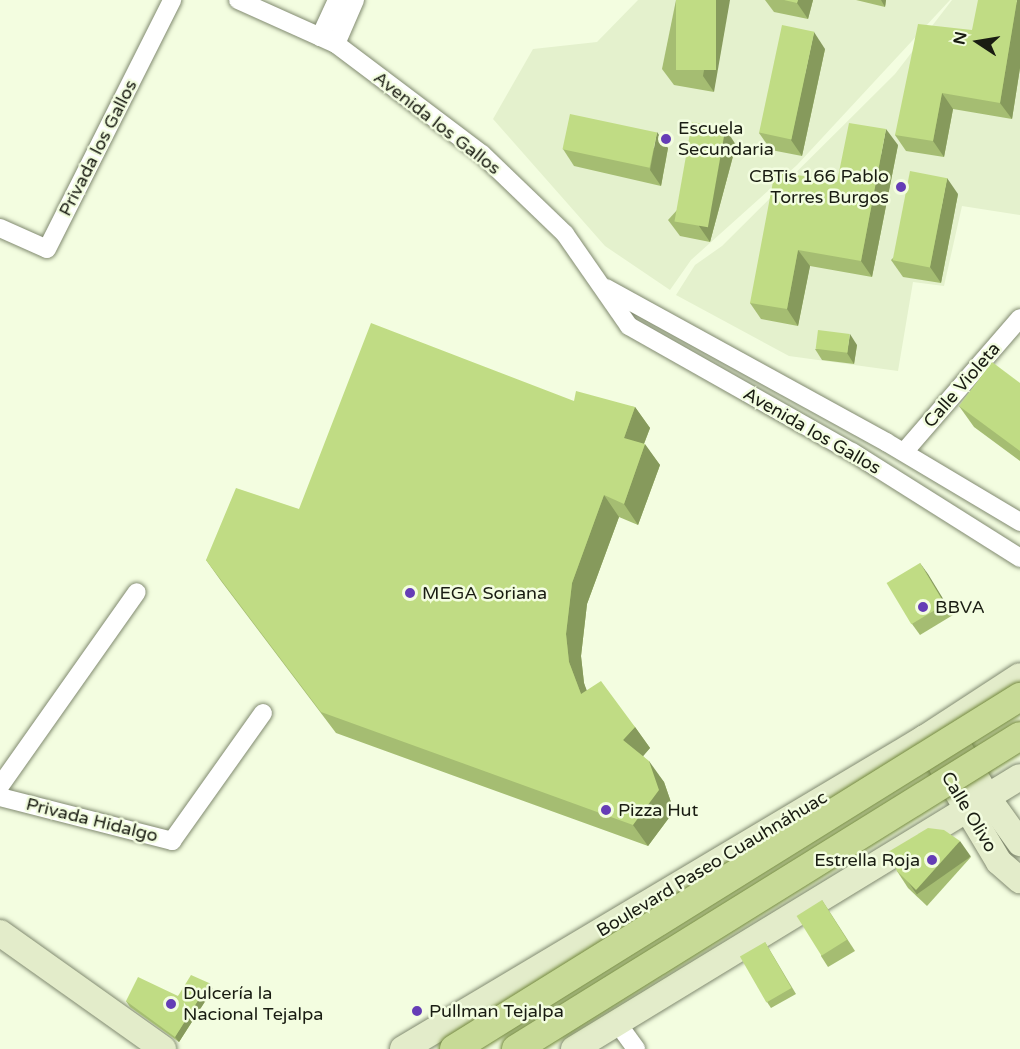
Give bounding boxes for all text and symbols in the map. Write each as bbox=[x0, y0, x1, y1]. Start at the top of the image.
north arrow bbox=[948, 12, 1008, 72]
text: N bbox=[949, 30, 972, 47]
street label: Avenida los Gallos bbox=[369, 67, 505, 179]
street label: Privada los Gallos bbox=[54, 76, 142, 220]
place label: Escuela Secundaria bbox=[678, 118, 774, 160]
marker: Escuela Secundaria bbox=[659, 132, 673, 146]
place label: CBTis 166 Pablo Torres Burgos bbox=[749, 166, 889, 208]
marker: CBTis 166 Pablo Torres Burgos bbox=[894, 180, 908, 194]
street label: Calle Violeta bbox=[919, 338, 1005, 432]
street label: Avenida los Gallos bbox=[739, 383, 885, 479]
place label: MEGA Soriana bbox=[422, 582, 547, 604]
marker: MEGA Soriana bbox=[403, 586, 417, 600]
place label: BBVA bbox=[935, 596, 985, 618]
marker: BBVA bbox=[916, 600, 930, 614]
street label: Calle Olivo bbox=[937, 768, 1001, 856]
street label: Boulevard Paseo Cuauhnáhuac bbox=[593, 786, 831, 942]
street label: Privada Hidalgo bbox=[24, 793, 160, 847]
place label: Pizza Hut bbox=[618, 799, 698, 821]
marker: Pizza Hut bbox=[599, 803, 613, 817]
place label: Estrella Roja bbox=[814, 849, 920, 871]
marker: Estrella Roja bbox=[925, 853, 939, 867]
place label: Dulcería la Nacional Tejalpa bbox=[183, 983, 323, 1026]
marker: Dulcería la Nacional Tejalpa bbox=[164, 997, 178, 1011]
place label: Pullman Tejalpa bbox=[429, 1000, 564, 1022]
marker: Pullman Tejalpa bbox=[410, 1004, 424, 1018]

